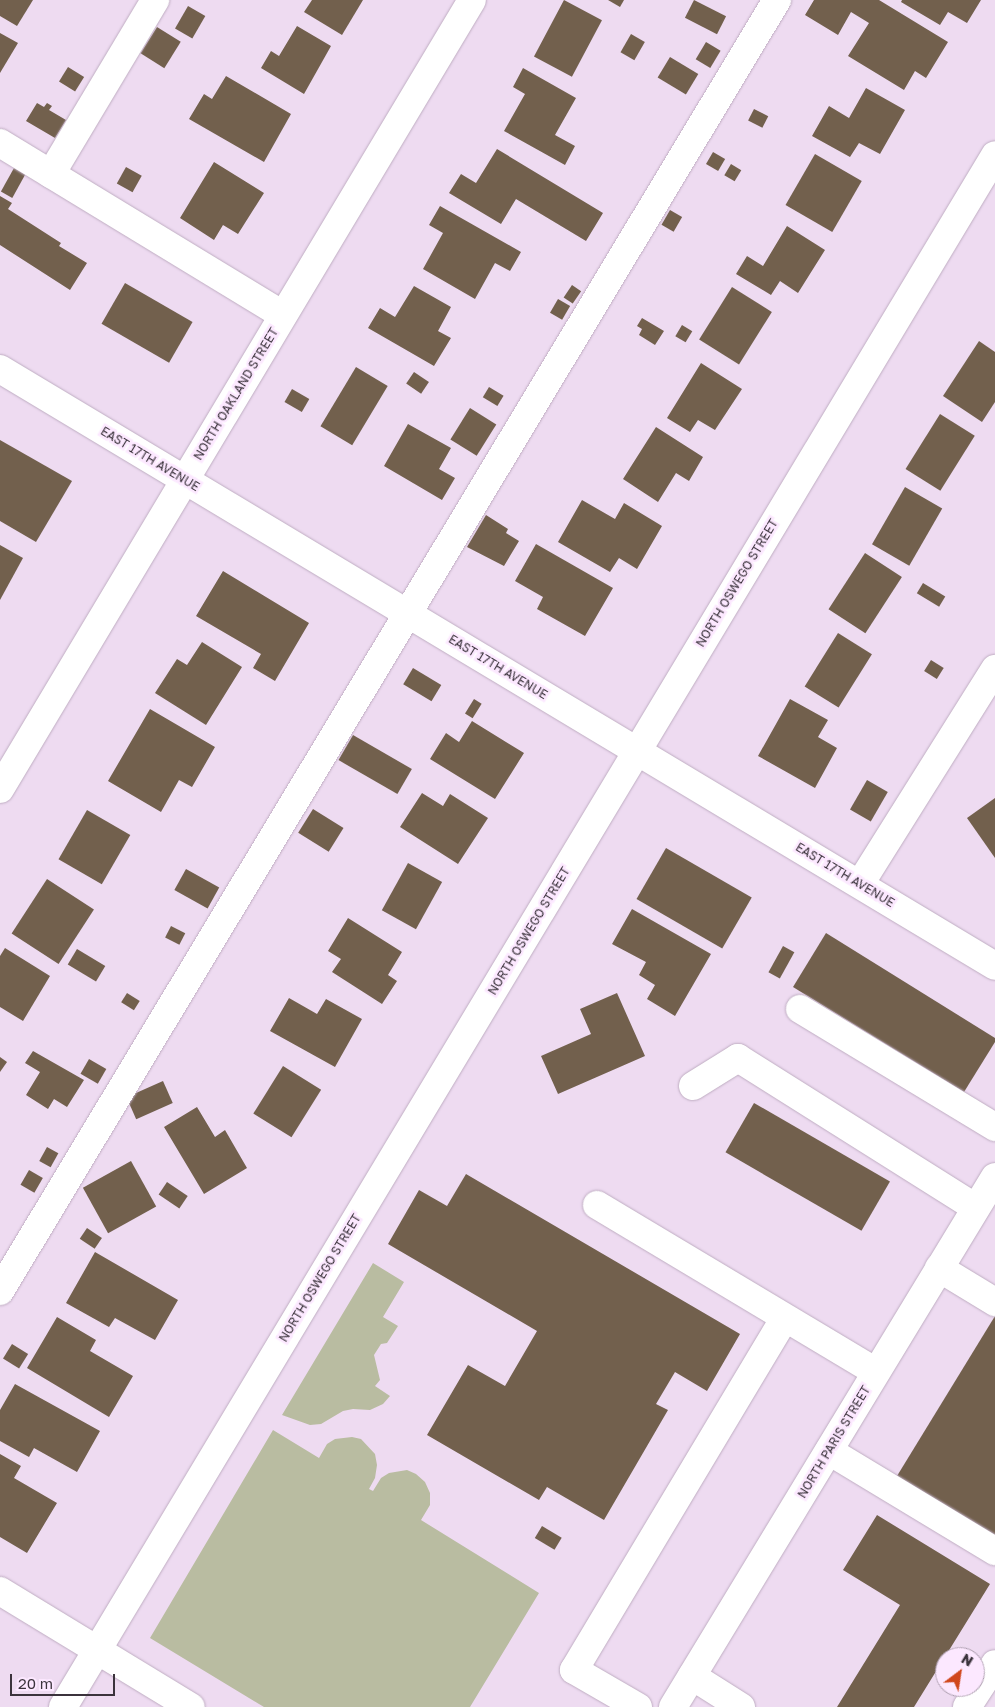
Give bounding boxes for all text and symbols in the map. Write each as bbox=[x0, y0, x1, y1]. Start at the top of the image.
street label: NORTH OAKLAND STREET bbox=[191, 325, 281, 463]
street label: EAST 17TH AVENUE bbox=[98, 424, 202, 494]
street label: NORTH OSWEGO STREET bbox=[693, 516, 781, 650]
street label: EAST 17TH AVENUE bbox=[446, 632, 550, 702]
street label: EAST 17TH AVENUE bbox=[793, 840, 897, 910]
street label: NORTH OSWEGO STREET bbox=[485, 864, 573, 998]
street label: NORTH OSWEGO STREET bbox=[276, 1211, 364, 1345]
street label: NORTH PARIS STREET bbox=[795, 1383, 873, 1501]
north arrow bbox=[935, 1647, 985, 1697]
text: N bbox=[959, 1650, 976, 1670]
scale bar bbox=[12, 1664, 118, 1696]
text: 20 m bbox=[18, 1674, 53, 1692]

